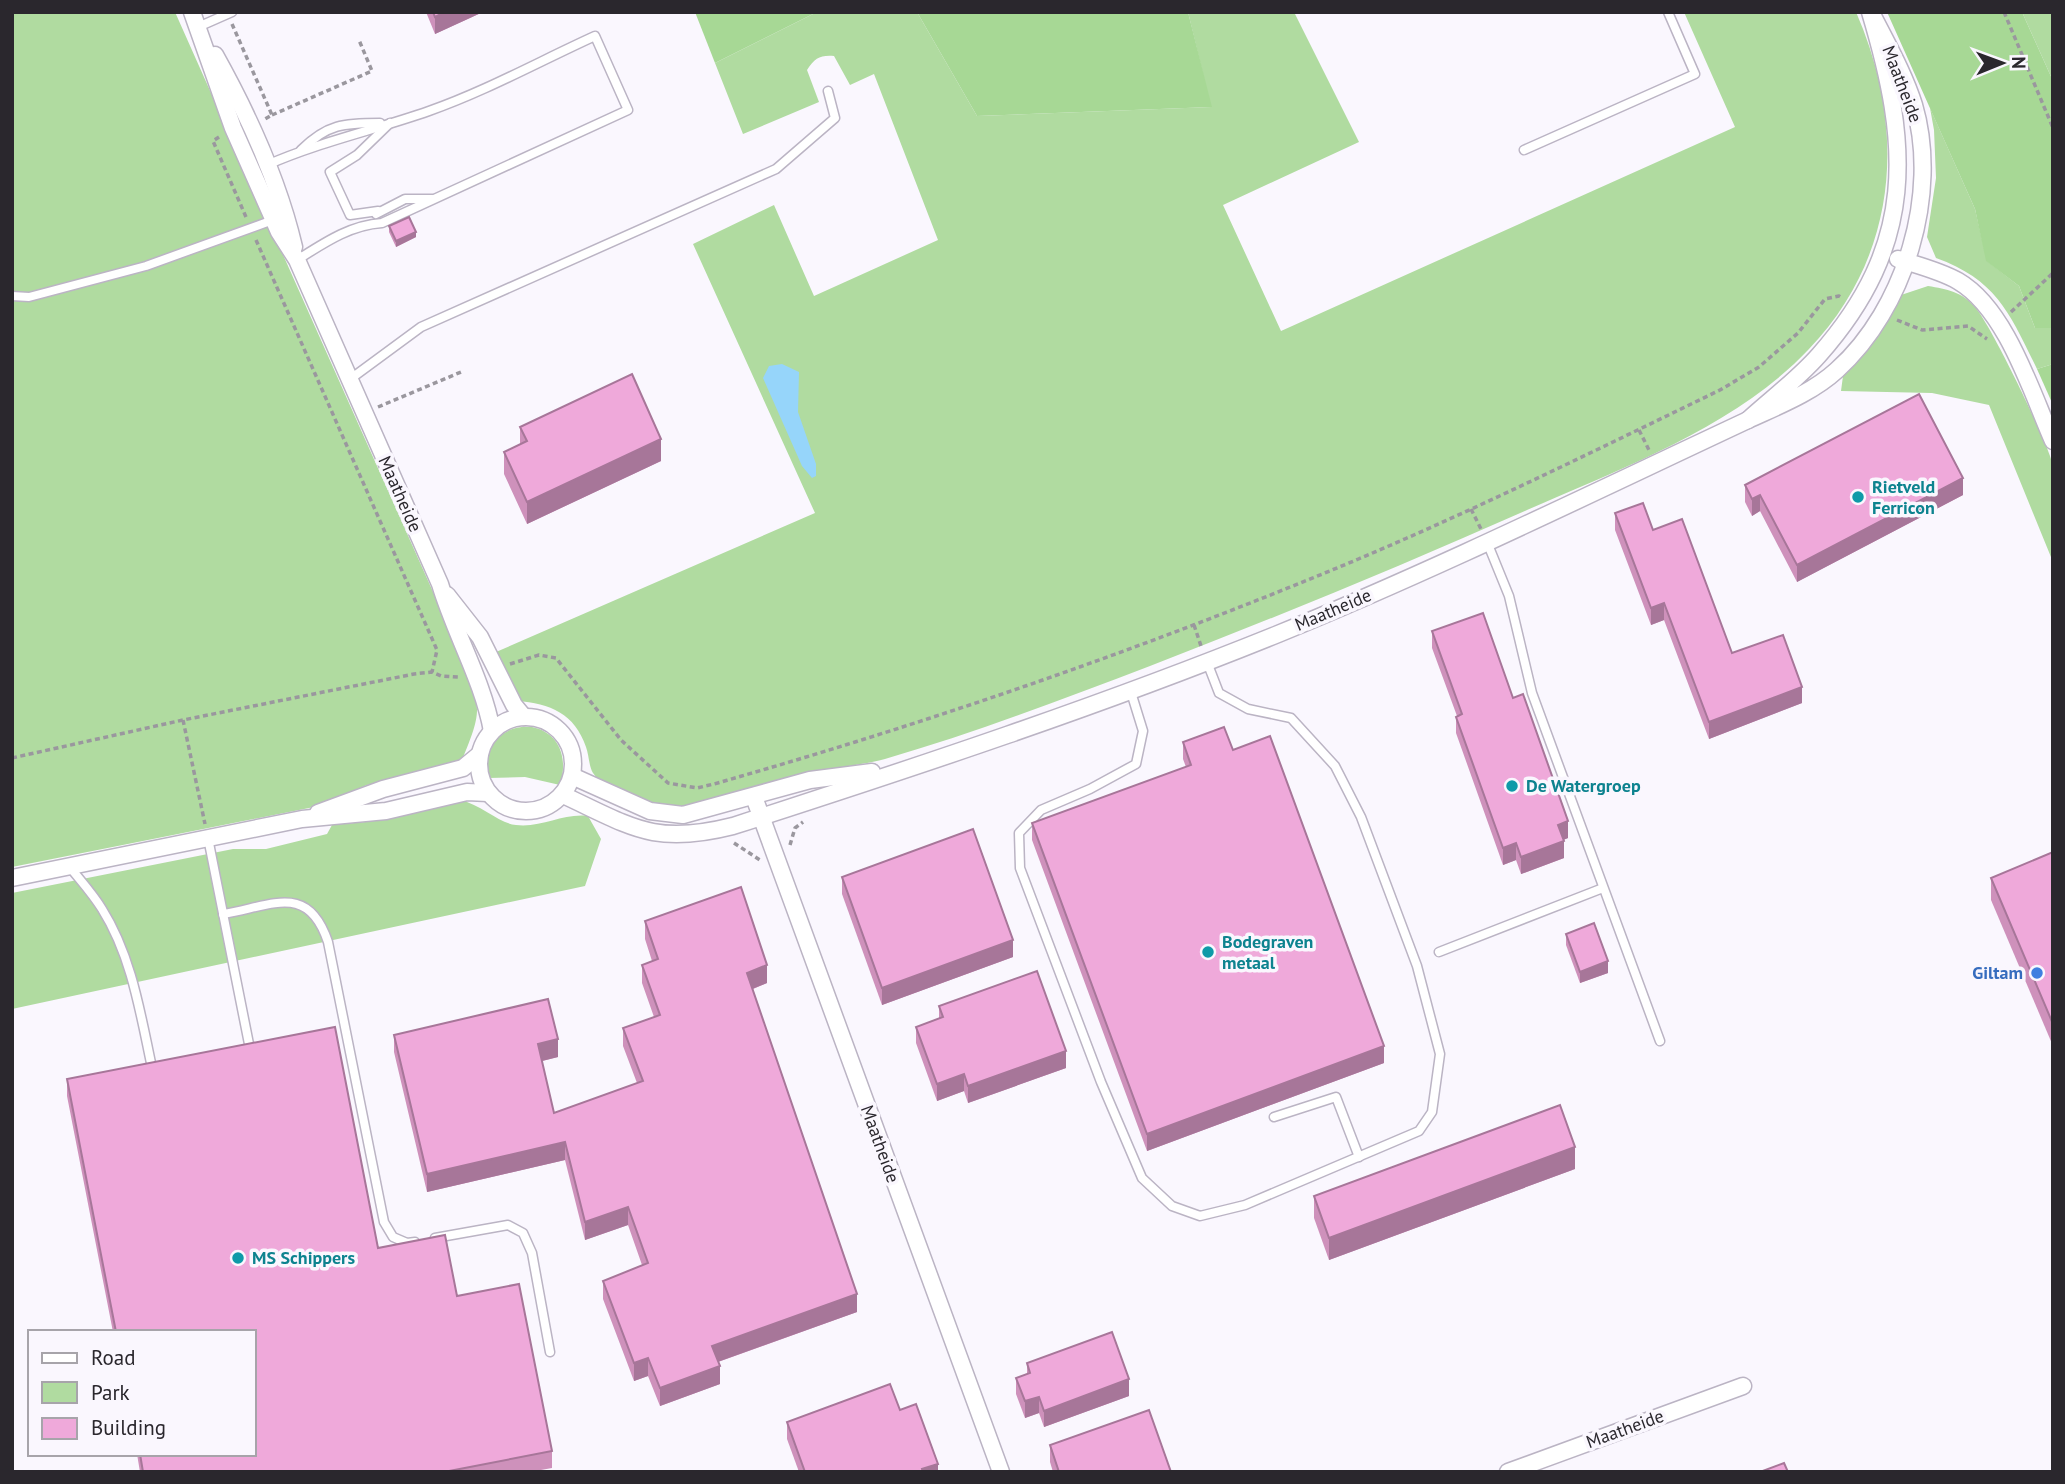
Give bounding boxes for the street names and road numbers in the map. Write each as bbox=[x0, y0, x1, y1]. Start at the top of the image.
street label: Maatheide bbox=[1877, 42, 1928, 126]
street label: Maatheide bbox=[374, 452, 427, 535]
street label: Maatheide bbox=[1291, 583, 1375, 636]
street label: Maatheide bbox=[856, 1102, 905, 1186]
street label: Maatheide bbox=[1583, 1404, 1667, 1453]

